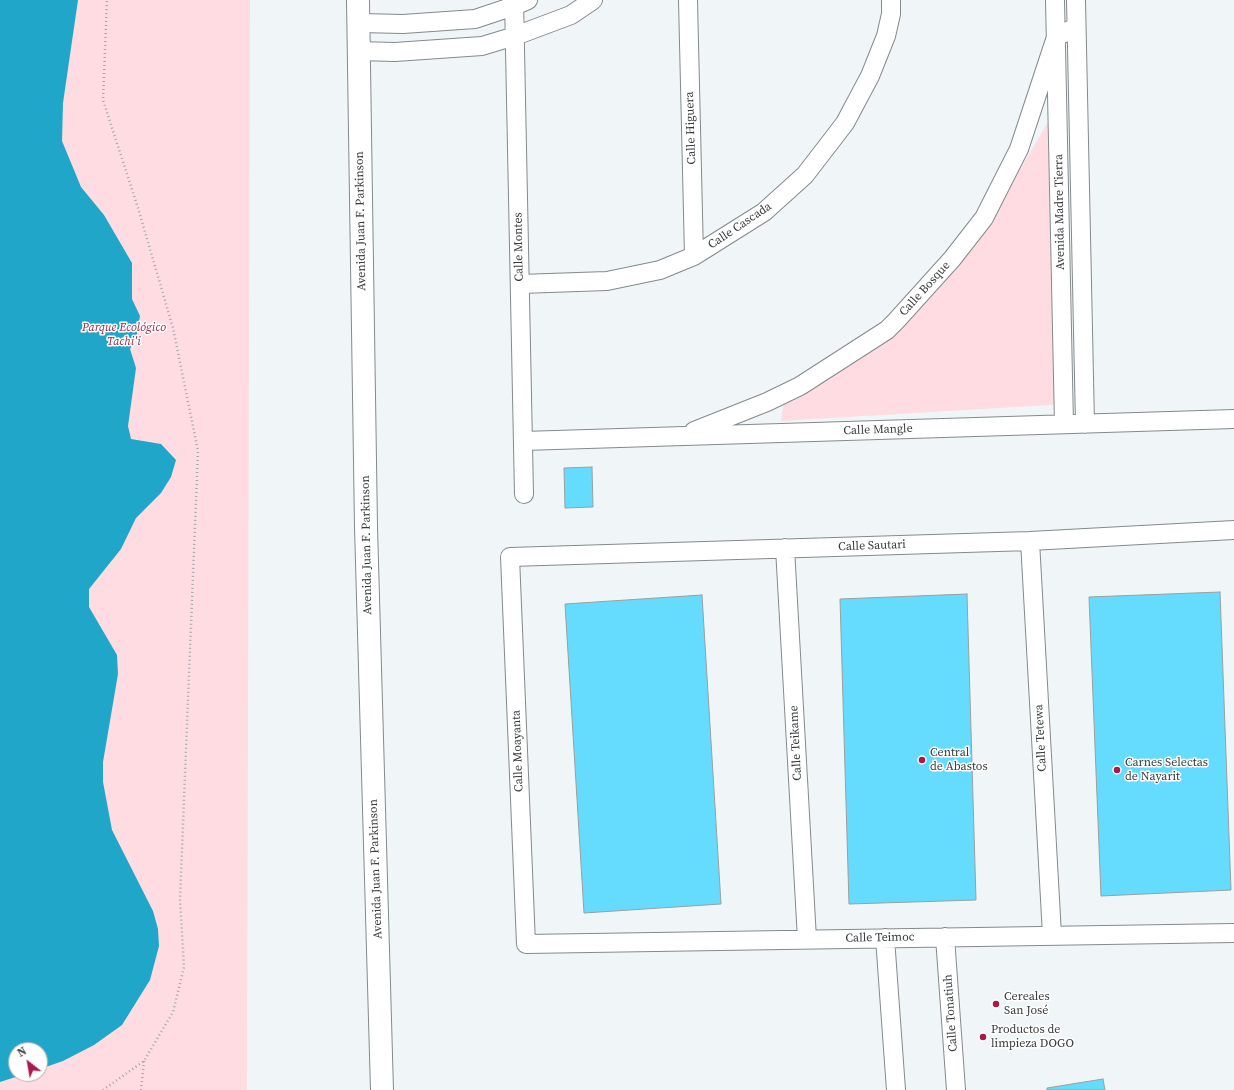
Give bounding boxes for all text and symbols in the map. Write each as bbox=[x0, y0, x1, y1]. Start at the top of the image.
street label: Calle Higuera bbox=[683, 91, 699, 165]
street label: Avenida Juan F. Parkinson bbox=[353, 151, 369, 291]
street label: Avenida Madre Tierra bbox=[1052, 154, 1068, 270]
street label: Calle Cascada bbox=[706, 200, 774, 252]
street label: Calle Montes bbox=[511, 212, 527, 282]
street label: Calle Bosque bbox=[897, 259, 953, 319]
park label: Parque Ecológico Tachi'i bbox=[82, 321, 166, 349]
street label: Calle Mangle bbox=[843, 422, 913, 438]
street label: Avenida Juan F. Parkinson bbox=[359, 475, 375, 615]
street label: Calle Sautari bbox=[838, 538, 906, 554]
street label: Calle Tetewa bbox=[1032, 704, 1050, 772]
street label: Calle Teikame bbox=[787, 705, 805, 781]
street label: Calle Moayanta bbox=[509, 710, 527, 792]
place label: Central de Abastos bbox=[930, 746, 988, 774]
marker: Central de Abastos bbox=[917, 755, 927, 765]
place label: Carnes Selectas de Nayarit bbox=[1125, 756, 1208, 784]
marker: Carnes Selectas de Nayarit bbox=[1112, 765, 1122, 775]
street label: Avenida Juan F. Parkinson bbox=[366, 799, 386, 939]
street label: Calle Teimoc bbox=[845, 930, 915, 946]
street label: Calle Tonatiuh bbox=[941, 974, 961, 1052]
place label: Cereales San José bbox=[1004, 990, 1050, 1018]
marker: Cereales San José bbox=[991, 999, 1001, 1009]
place label: Productos de limpieza DOGO bbox=[991, 1023, 1074, 1051]
marker: Productos de limpieza DOGO bbox=[978, 1032, 988, 1042]
north arrow bbox=[8, 1042, 48, 1082]
text: N bbox=[15, 1044, 29, 1061]

